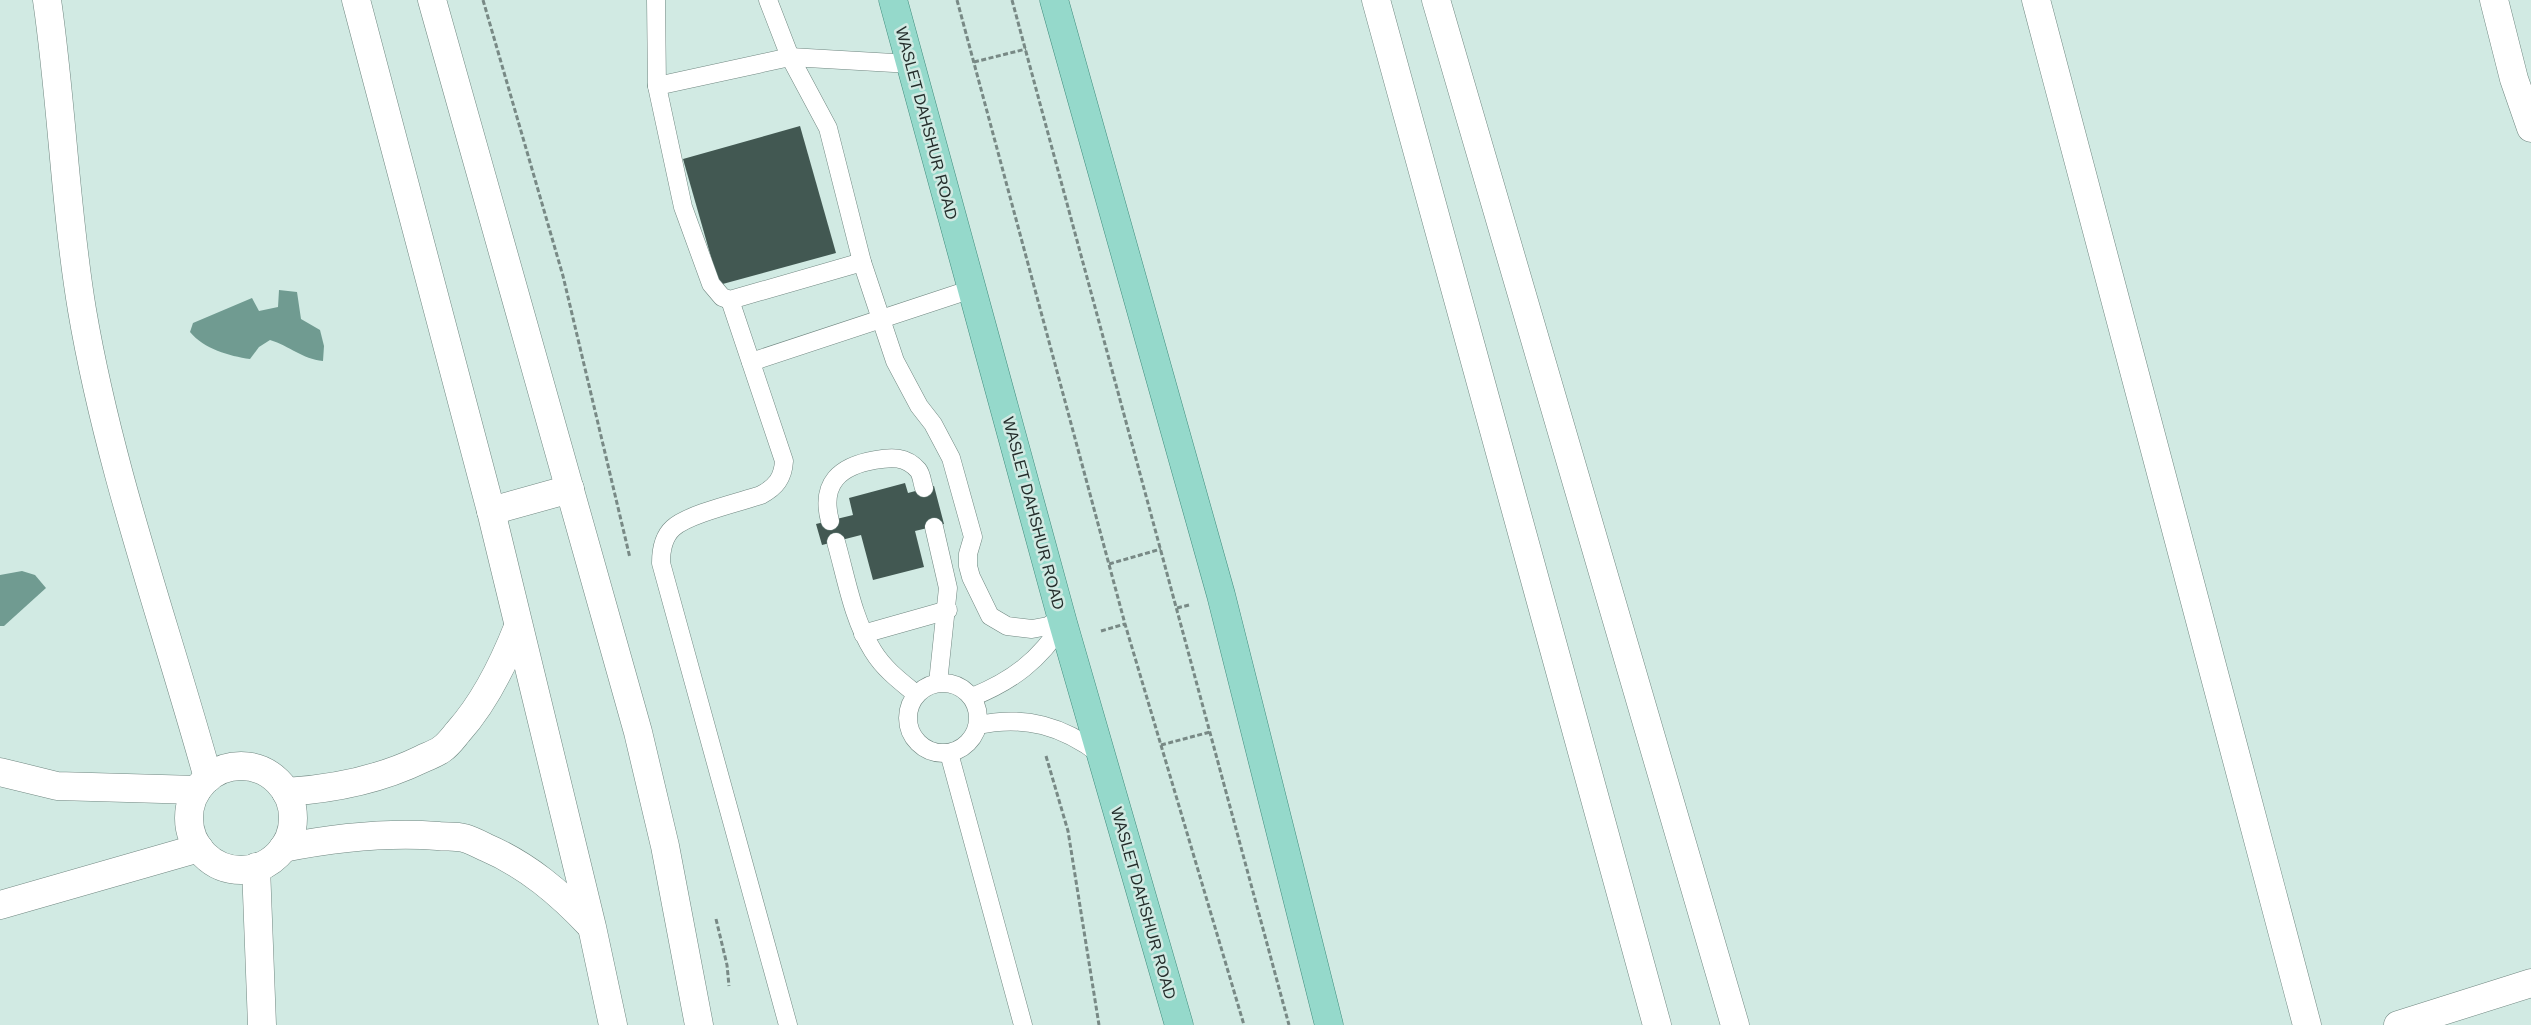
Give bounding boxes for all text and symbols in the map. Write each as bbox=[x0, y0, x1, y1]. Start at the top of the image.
street label: WASLET DAHSHUR ROAD bbox=[893, 25, 960, 222]
street label: WASLET DAHSHUR ROAD bbox=[1000, 415, 1067, 612]
street label: WASLET DAHSHUR ROAD bbox=[1108, 805, 1179, 1001]

